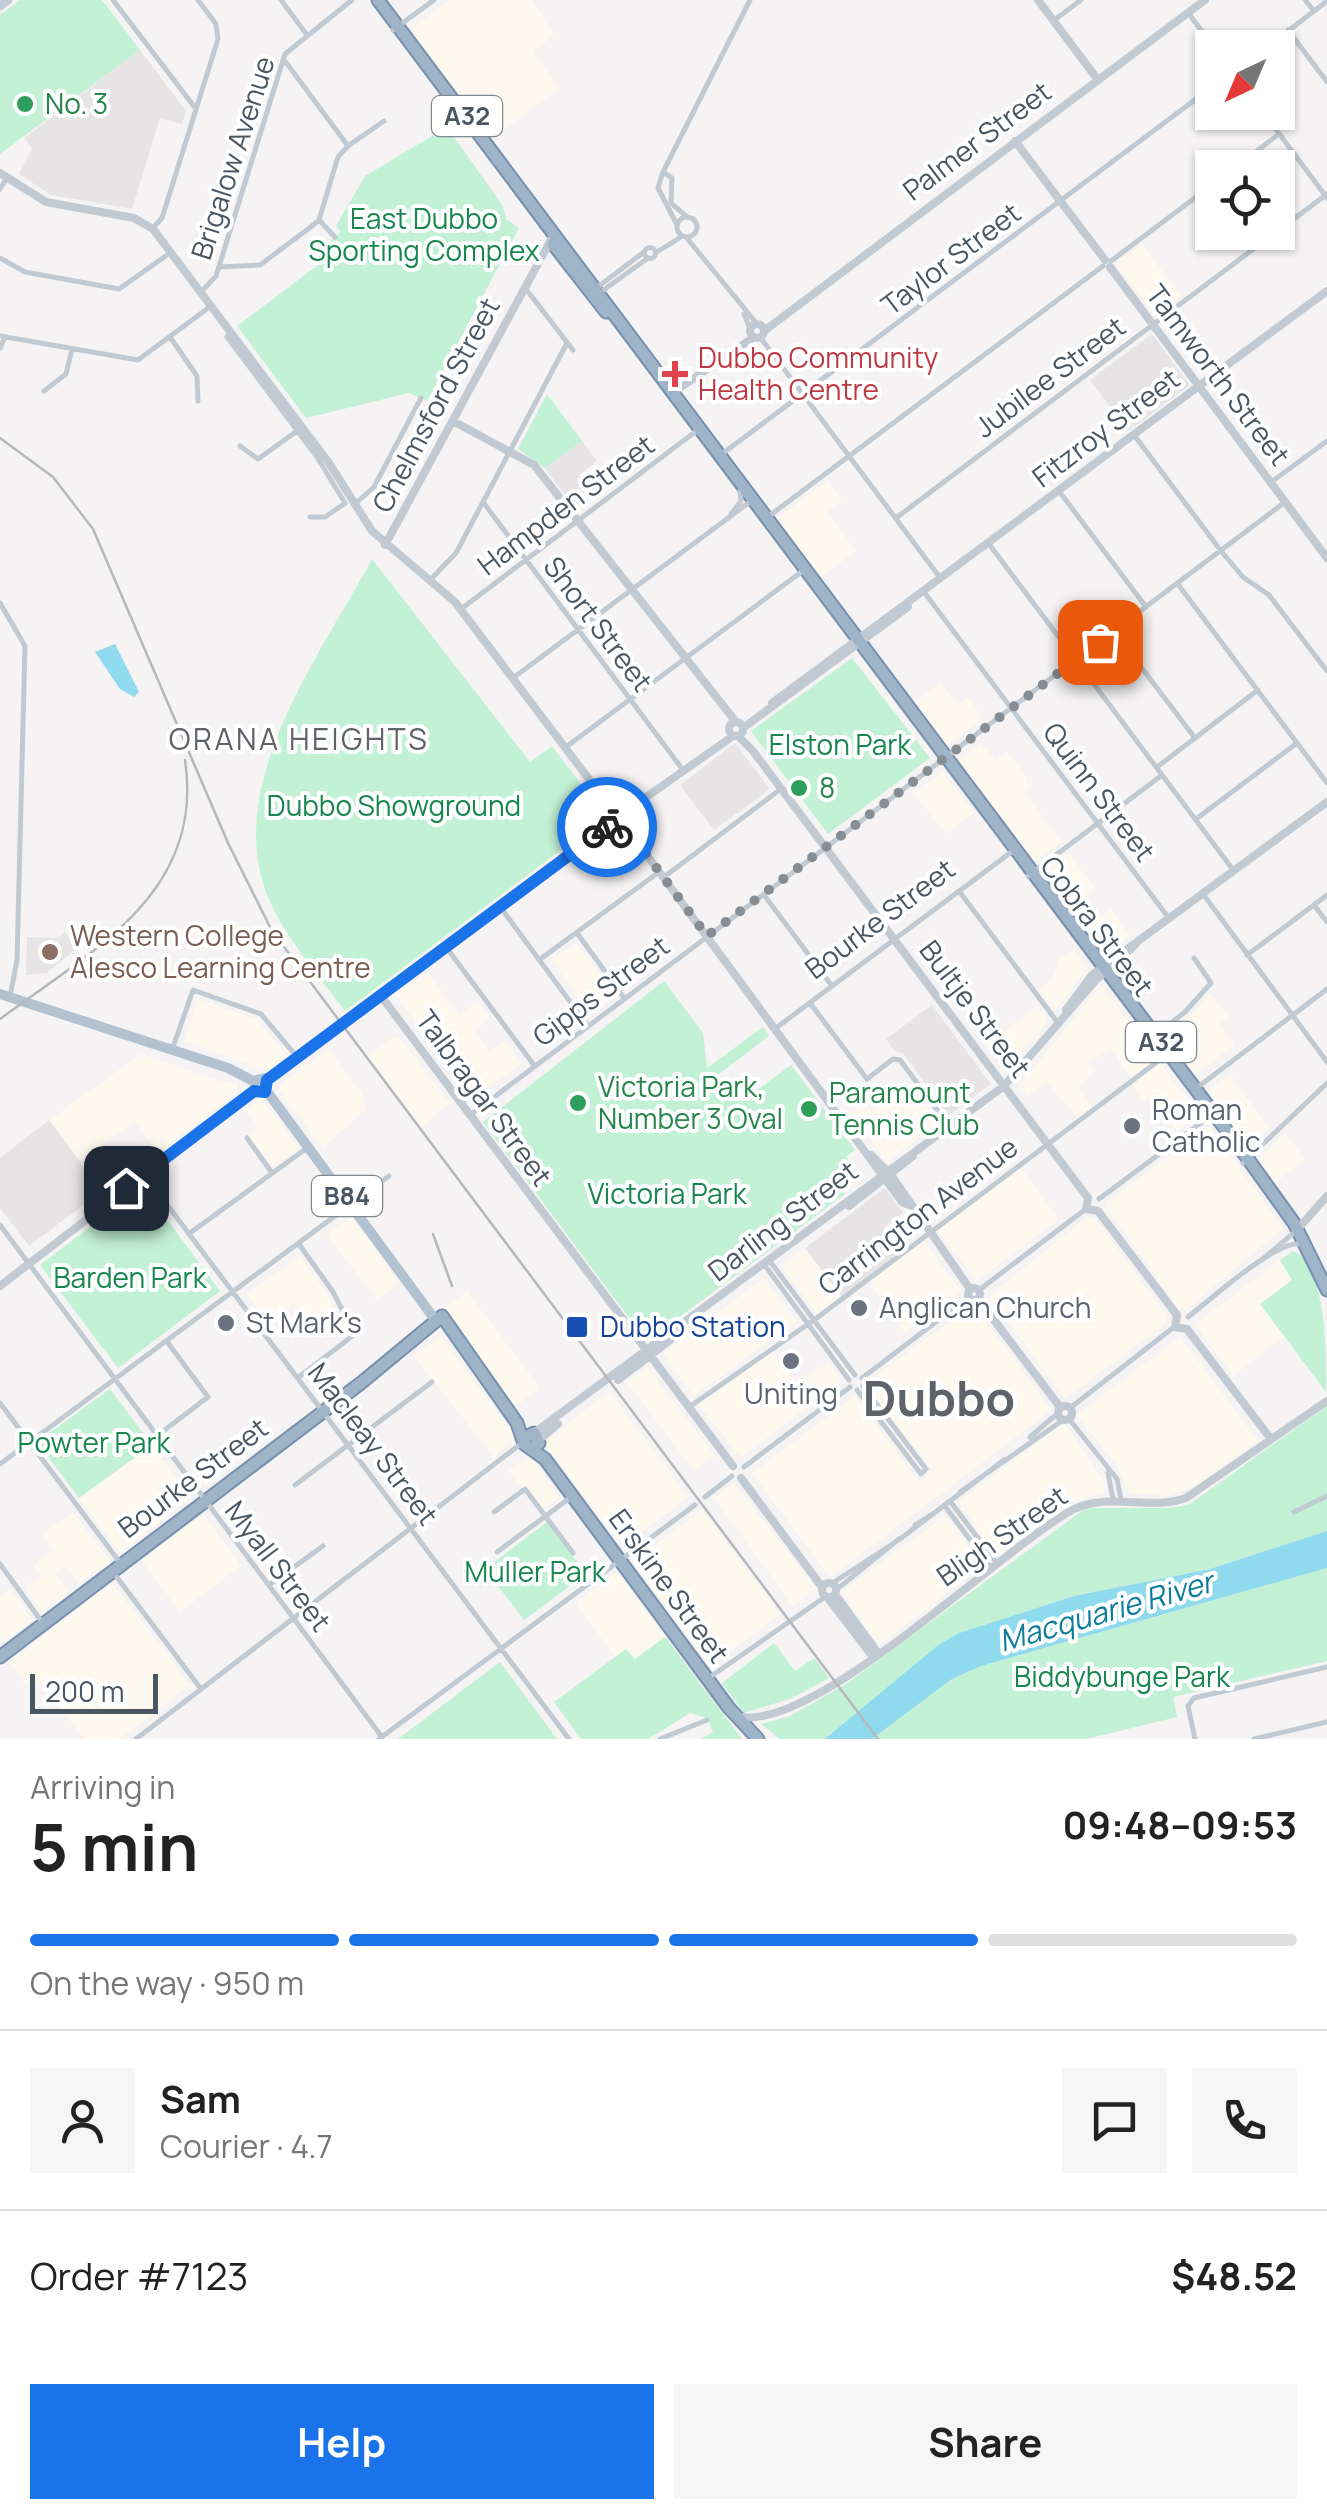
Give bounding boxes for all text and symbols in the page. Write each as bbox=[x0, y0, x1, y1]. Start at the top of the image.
north arrow bbox=[1195, 30, 1295, 130]
map controls bbox=[1195, 30, 1295, 250]
street label: Brigalow Avenue bbox=[181, 51, 283, 264]
street label: Palmer Street bbox=[895, 72, 1058, 208]
place label: No. 3 bbox=[45, 84, 108, 122]
marker: No. 3 bbox=[14, 93, 36, 115]
road number: A32 bbox=[432, 96, 502, 136]
button: locate bbox=[1195, 150, 1295, 250]
street label: Taylor Street bbox=[873, 193, 1028, 323]
park label: East Dubbo Sporting Complex bbox=[308, 199, 540, 269]
street label: Tamworth Street bbox=[1138, 276, 1299, 473]
street label: Chelmsford Street bbox=[362, 290, 508, 519]
street label: Jubilee Street bbox=[966, 307, 1133, 445]
place label: Dubbo Community Health Centre bbox=[698, 338, 938, 408]
street label: Fitzroy Street bbox=[1024, 359, 1187, 495]
marker: Dubbo Community Health Centre bbox=[662, 361, 688, 387]
street label: Hampden Street bbox=[469, 425, 662, 583]
street label: Short Street bbox=[536, 548, 662, 699]
pin bbox=[1058, 600, 1143, 685]
icon: bag bbox=[1073, 615, 1128, 670]
street label: Quinn Street bbox=[1035, 714, 1164, 869]
district label: ORANA HEIGHTS bbox=[169, 718, 429, 759]
park label: Elston Park bbox=[769, 725, 912, 763]
place label: 8 bbox=[819, 768, 835, 806]
courier bbox=[557, 777, 657, 877]
marker: 8 bbox=[788, 777, 810, 799]
park label: Dubbo Showground bbox=[267, 786, 521, 824]
icon: bike bbox=[580, 800, 635, 855]
street label: Cobra Street bbox=[1033, 848, 1163, 1003]
street label: Bourke Street bbox=[797, 849, 962, 987]
place label: Western College Alesco Learning Centre bbox=[70, 916, 371, 986]
street label: Gipps Street bbox=[524, 926, 676, 1054]
street label: Bultje Street bbox=[912, 932, 1040, 1085]
marker: Western College Alesco Learning Centre bbox=[39, 941, 61, 963]
street label: Talbragar Street bbox=[408, 1002, 561, 1193]
road number: A32 bbox=[1126, 1022, 1196, 1062]
place label: Victoria Park, Number 3 Oval bbox=[598, 1067, 783, 1137]
place label: Paramount Tennis Club bbox=[829, 1073, 979, 1143]
place label: Roman Catholic bbox=[1152, 1090, 1261, 1160]
marker: Victoria Park, Number 3 Oval bbox=[567, 1092, 589, 1114]
marker: Paramount Tennis Club bbox=[798, 1098, 820, 1120]
marker: Roman Catholic bbox=[1121, 1115, 1143, 1137]
street label: Carrington Avenue bbox=[810, 1128, 1025, 1303]
pin bbox=[84, 1146, 169, 1231]
street label: Darling Street bbox=[700, 1151, 865, 1289]
icon: home bbox=[99, 1161, 154, 1216]
park label: Victoria Park bbox=[587, 1174, 748, 1212]
road number: B84 bbox=[312, 1176, 382, 1216]
park label: Barden Park bbox=[53, 1258, 208, 1296]
place label: Anglican Church bbox=[879, 1288, 1091, 1326]
marker: Anglican Church bbox=[848, 1297, 870, 1319]
place label: St Mark's bbox=[246, 1303, 362, 1341]
place label: Dubbo Station bbox=[600, 1307, 786, 1345]
marker: St Mark's bbox=[215, 1312, 237, 1334]
marker: Dubbo Station bbox=[564, 1314, 590, 1340]
marker: Uniting bbox=[780, 1350, 802, 1372]
street label: Macleay Street bbox=[300, 1354, 447, 1532]
district label: Dubbo bbox=[863, 1365, 1015, 1430]
place label: Uniting bbox=[744, 1374, 838, 1412]
street label: Bourke Street bbox=[110, 1408, 275, 1546]
park label: Powter Park bbox=[18, 1423, 172, 1461]
street label: Bligh Street bbox=[929, 1476, 1074, 1594]
street label: Myall Street bbox=[217, 1492, 340, 1638]
street label: Erskine Street bbox=[601, 1501, 738, 1670]
park label: Muller Park bbox=[464, 1552, 607, 1590]
water label: Macquarie River bbox=[994, 1559, 1221, 1661]
park label: Biddybunge Park bbox=[1014, 1657, 1231, 1695]
scale bar bbox=[30, 1669, 158, 1714]
text: 200 m bbox=[45, 1672, 124, 1710]
text: Arriving in bbox=[30, 1765, 175, 1809]
text: 09:48–09:53 bbox=[1062, 1798, 1297, 1850]
text: 5 min bbox=[30, 1802, 198, 1891]
text: On the way · 950 m bbox=[30, 1961, 304, 2005]
button: person bbox=[30, 2068, 135, 2173]
button: chat bbox=[1062, 2068, 1167, 2173]
button: phone bbox=[1192, 2068, 1297, 2173]
text: Sam bbox=[160, 2072, 241, 2124]
text: Courier · 4.7 bbox=[160, 2124, 333, 2168]
text: Order #7123 bbox=[30, 2249, 248, 2301]
text: $48.52 bbox=[1171, 2249, 1297, 2301]
button: Help bbox=[30, 2384, 654, 2499]
button: Share bbox=[674, 2384, 1297, 2499]

